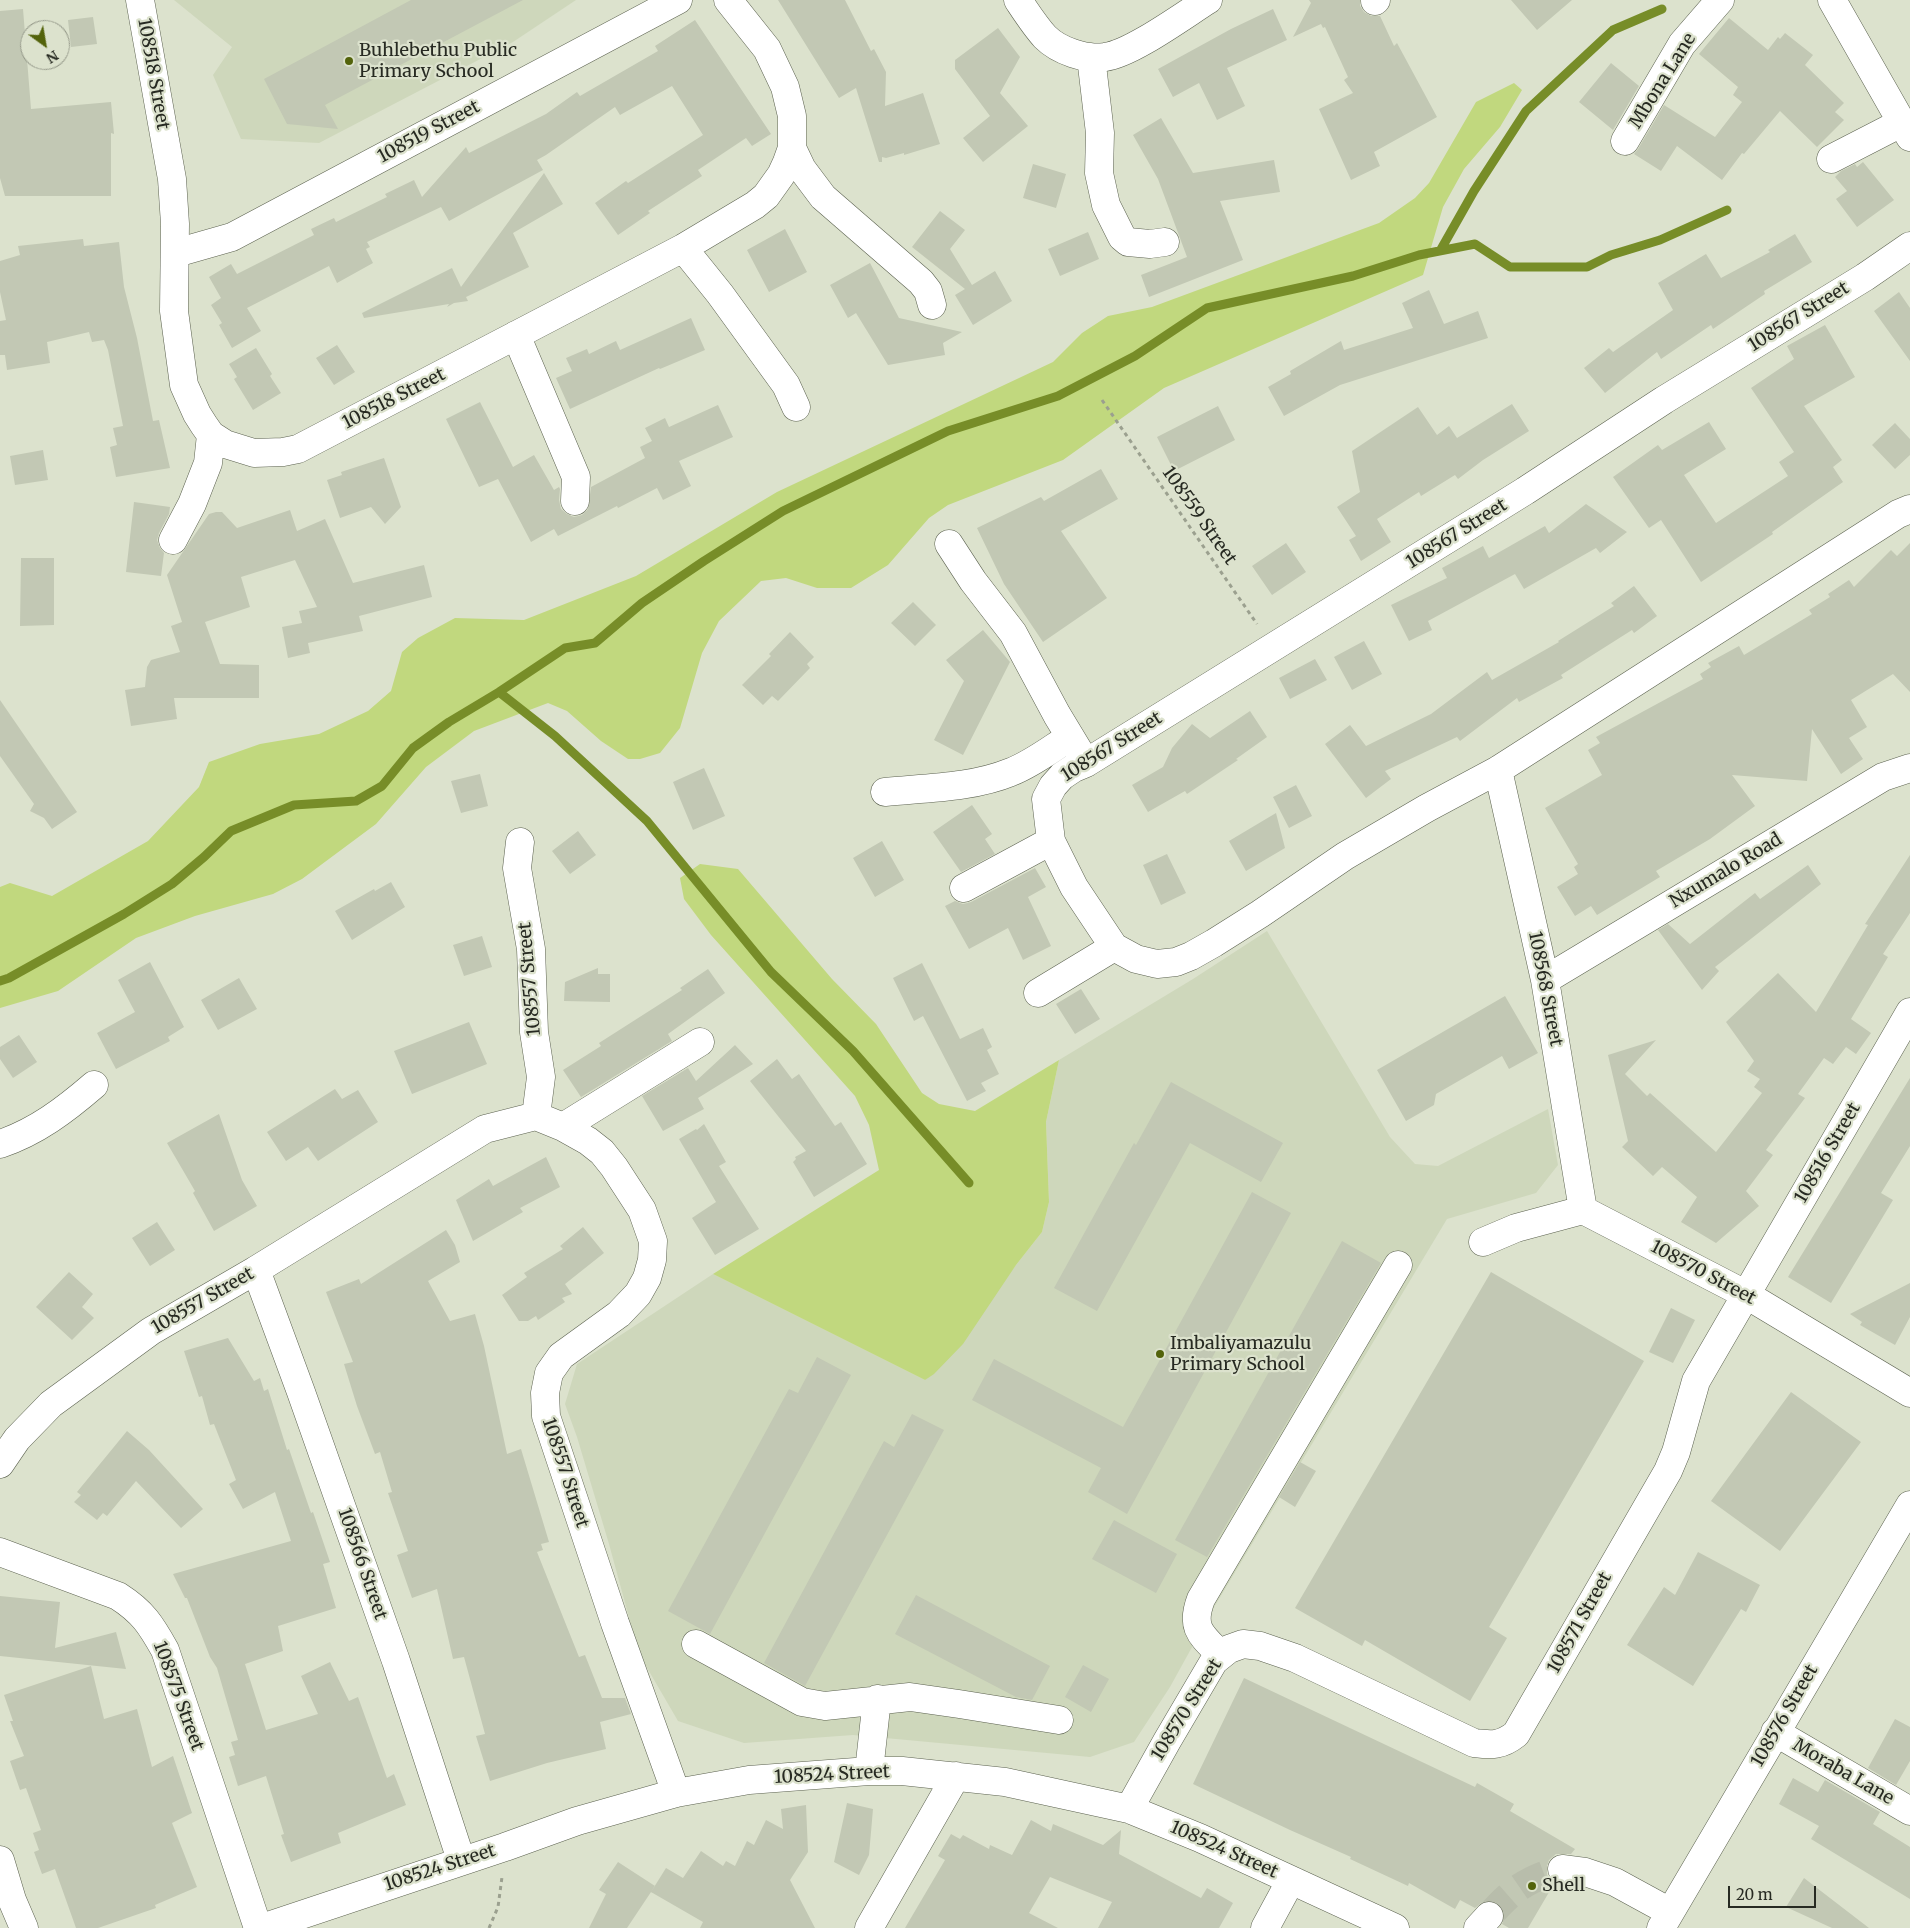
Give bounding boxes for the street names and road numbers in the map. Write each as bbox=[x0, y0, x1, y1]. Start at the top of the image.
street label: 108518 Street bbox=[133, 17, 173, 131]
street label: Mbona Lane bbox=[1625, 29, 1701, 133]
street label: 108519 Street bbox=[374, 96, 484, 168]
street label: 108567 Street bbox=[1745, 277, 1853, 357]
street label: 108518 Street bbox=[339, 364, 449, 434]
street label: 108559 Street bbox=[1157, 463, 1241, 569]
street label: 108567 Street bbox=[1403, 494, 1511, 574]
street label: 108567 Street bbox=[1058, 707, 1166, 787]
street label: Nxumalo Road bbox=[1666, 829, 1786, 913]
street label: 108557 Street bbox=[514, 921, 546, 1037]
street label: 108568 Street bbox=[1523, 930, 1567, 1048]
street label: 108516 Street bbox=[1791, 1099, 1865, 1207]
street label: 108570 Street bbox=[1647, 1236, 1759, 1310]
street label: 108557 Street bbox=[148, 1263, 258, 1339]
street label: 108557 Street bbox=[537, 1415, 593, 1531]
street label: 108566 Street bbox=[333, 1505, 391, 1623]
street label: 108571 Street bbox=[1543, 1569, 1617, 1677]
street label: 108575 Street bbox=[148, 1638, 208, 1754]
street label: 108570 Street bbox=[1147, 1655, 1227, 1765]
street label: 108576 Street bbox=[1747, 1661, 1823, 1771]
street label: Moraba Lane bbox=[1789, 1734, 1897, 1810]
street label: 108524 Street bbox=[774, 1761, 890, 1789]
street label: 108524 Street bbox=[1167, 1817, 1281, 1883]
street label: 108524 Street bbox=[382, 1840, 498, 1896]

